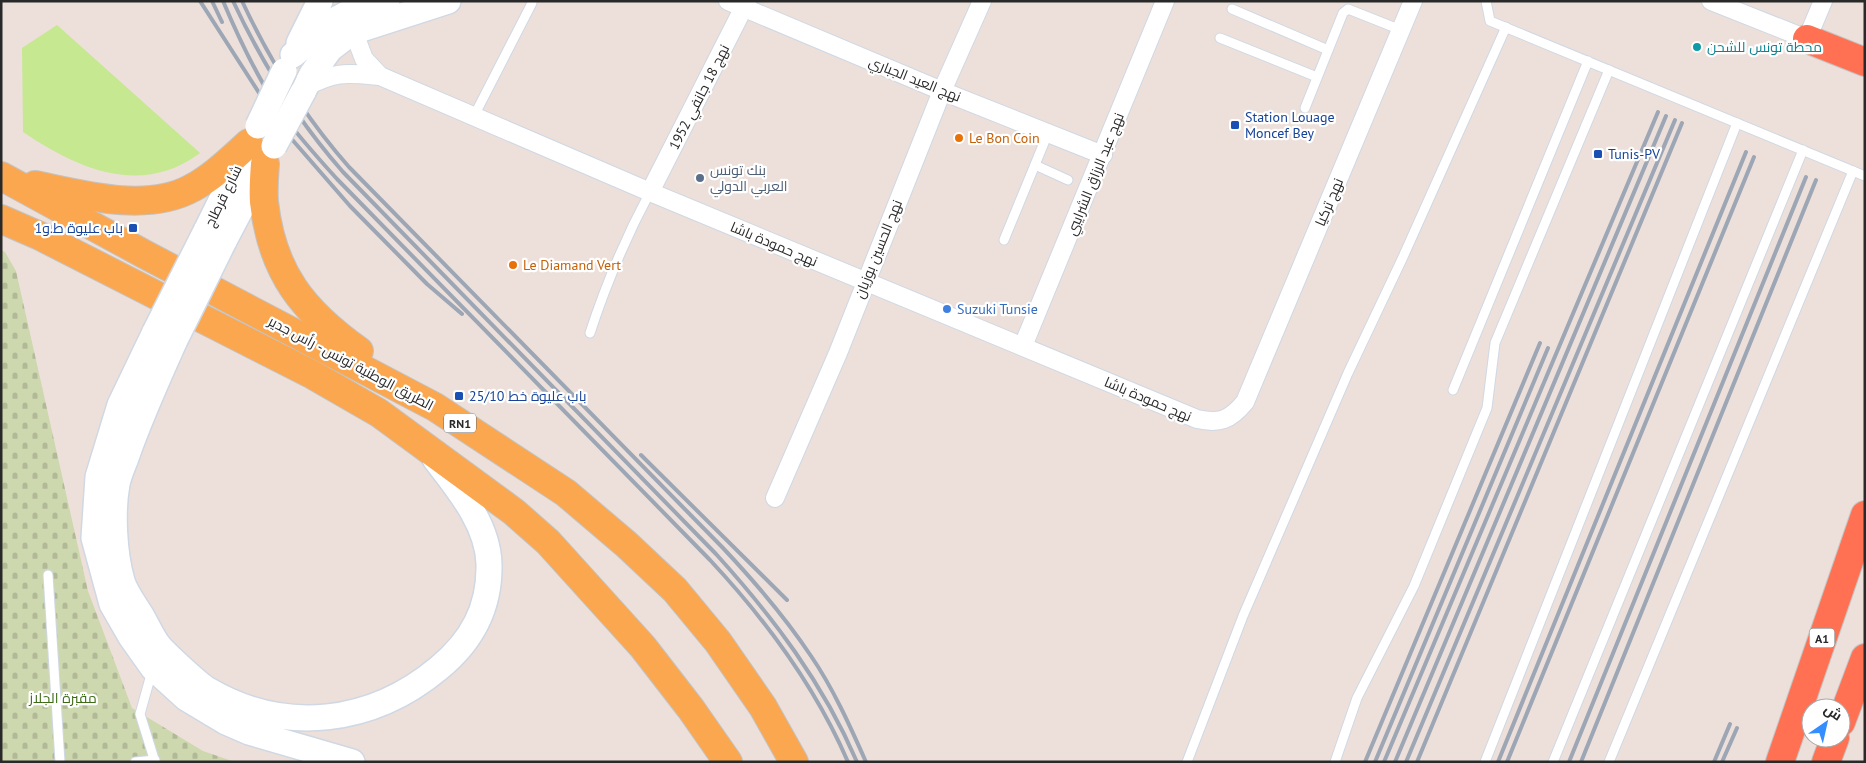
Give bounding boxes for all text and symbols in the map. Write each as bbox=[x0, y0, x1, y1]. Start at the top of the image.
place label: محطة تونس للشحن bbox=[1707, 38, 1822, 56]
street label: نهج 18 جانفي 1952 bbox=[665, 41, 736, 154]
marker: محطة تونس للشحن bbox=[1691, 41, 1703, 53]
street label: نهج العيد الجباري bbox=[865, 52, 964, 108]
place label: Station Louage Moncef Bey bbox=[1245, 108, 1335, 142]
street label: نهج عبد الرزاق الشرايبي bbox=[1062, 110, 1131, 239]
marker: Station Louage Moncef Bey bbox=[1229, 119, 1241, 131]
place label: Le Bon Coin bbox=[969, 129, 1040, 147]
marker: Le Bon Coin bbox=[953, 132, 965, 144]
place label: Tunis-PV bbox=[1608, 145, 1660, 163]
marker: Tunis-PV bbox=[1592, 148, 1604, 160]
place label: بنك تونس العربي الدولي bbox=[710, 161, 788, 198]
street label: شارع قرطاج bbox=[200, 162, 246, 230]
marker: بنك تونس العربي الدولي bbox=[694, 172, 706, 184]
street label: نهج تركيا bbox=[1311, 175, 1347, 229]
street label: نهج الحسين بوزيان bbox=[850, 197, 906, 301]
street label: نهج حمودة باشا bbox=[728, 218, 820, 270]
place label: باب عليوة ط.و1 bbox=[35, 219, 123, 237]
marker: باب عليوة ط.و1 bbox=[127, 222, 139, 234]
place label: Le Diamand Vert bbox=[523, 256, 621, 274]
marker: Le Diamand Vert bbox=[507, 259, 519, 271]
place label: Suzuki Tunsie bbox=[957, 300, 1038, 318]
marker: Suzuki Tunsie bbox=[941, 303, 953, 315]
street label: الطريق الوطنية تونس - رأس جدير bbox=[265, 311, 437, 414]
street label: نهج حمودة باشا bbox=[1102, 373, 1194, 425]
place label: باب عليوة خط 25/10 bbox=[469, 387, 587, 405]
marker: باب عليوة خط 25/10 bbox=[453, 390, 465, 402]
road number: RN1 bbox=[444, 413, 476, 432]
road number: A1 bbox=[1810, 628, 1834, 648]
park label: مقبرة الجلاز bbox=[28, 689, 97, 707]
north arrow bbox=[1801, 698, 1851, 748]
text: ش bbox=[1821, 700, 1846, 725]

